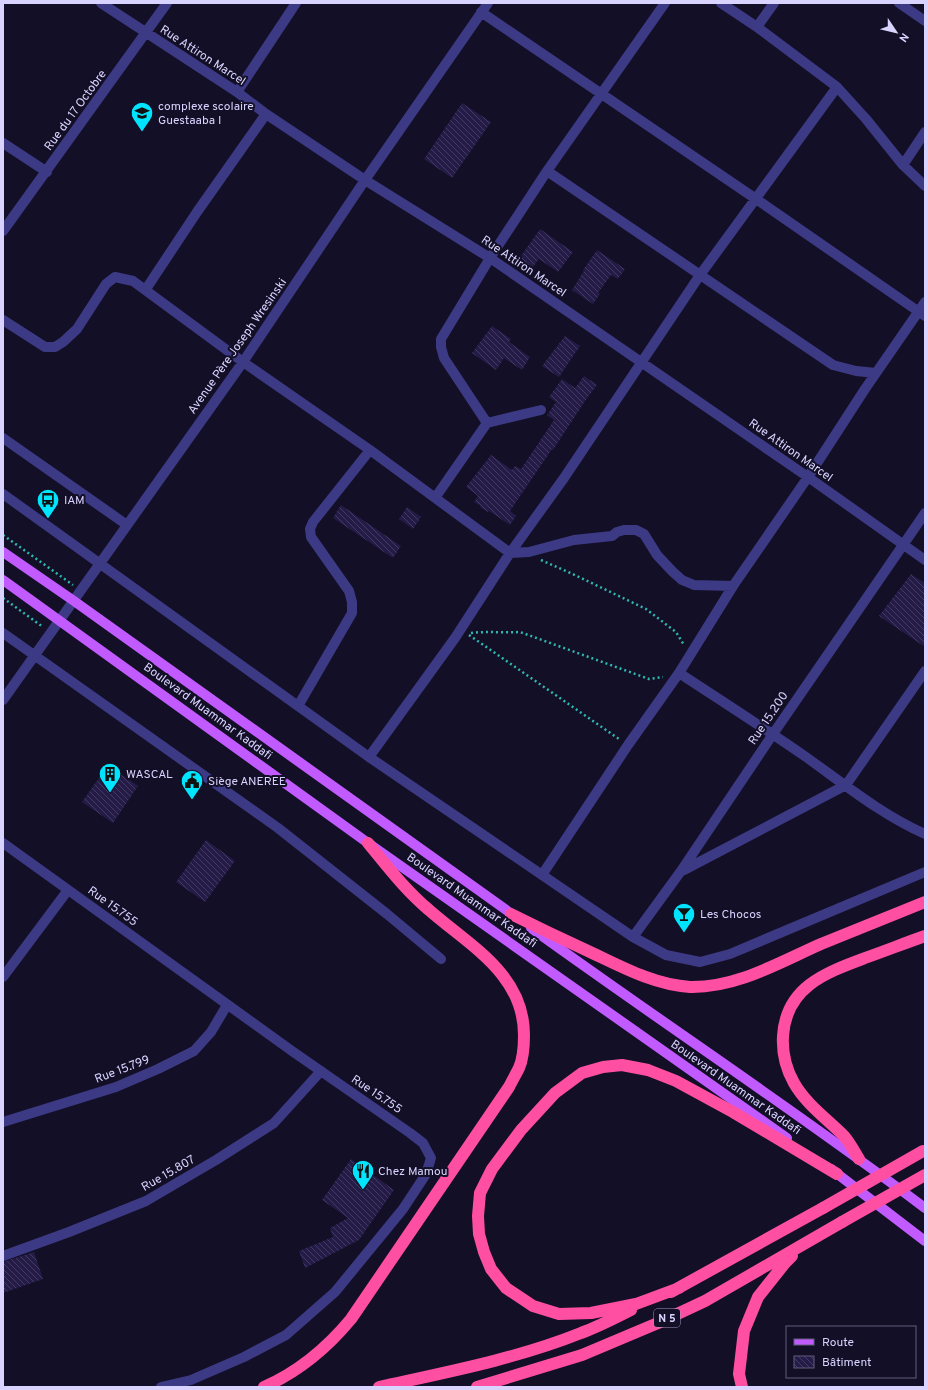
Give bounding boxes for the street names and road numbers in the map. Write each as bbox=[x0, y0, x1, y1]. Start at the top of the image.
street label: Rue Attiron Marcel bbox=[156, 22, 248, 90]
street label: Rue du 17 Octobre bbox=[41, 67, 111, 154]
street label: Rue Attiron Marcel bbox=[478, 232, 569, 301]
street label: Avenue Père Joseph Wresinski bbox=[185, 276, 291, 418]
street label: Rue Attiron Marcel bbox=[745, 416, 836, 486]
street label: Boulevard Muammar Kaddafi bbox=[140, 660, 275, 764]
street label: Rue 15.200 bbox=[745, 689, 793, 748]
street label: Boulevard Muammar Kaddafi bbox=[403, 850, 540, 952]
street label: Rue 15.755 bbox=[84, 883, 141, 930]
street label: Boulevard Muammar Kaddafi bbox=[667, 1037, 804, 1139]
street label: Rue 15.799 bbox=[93, 1052, 152, 1088]
street label: Rue 15.755 bbox=[348, 1072, 405, 1118]
street label: Rue 15.807 bbox=[139, 1152, 198, 1196]
road number: N 5 bbox=[654, 1309, 680, 1327]

